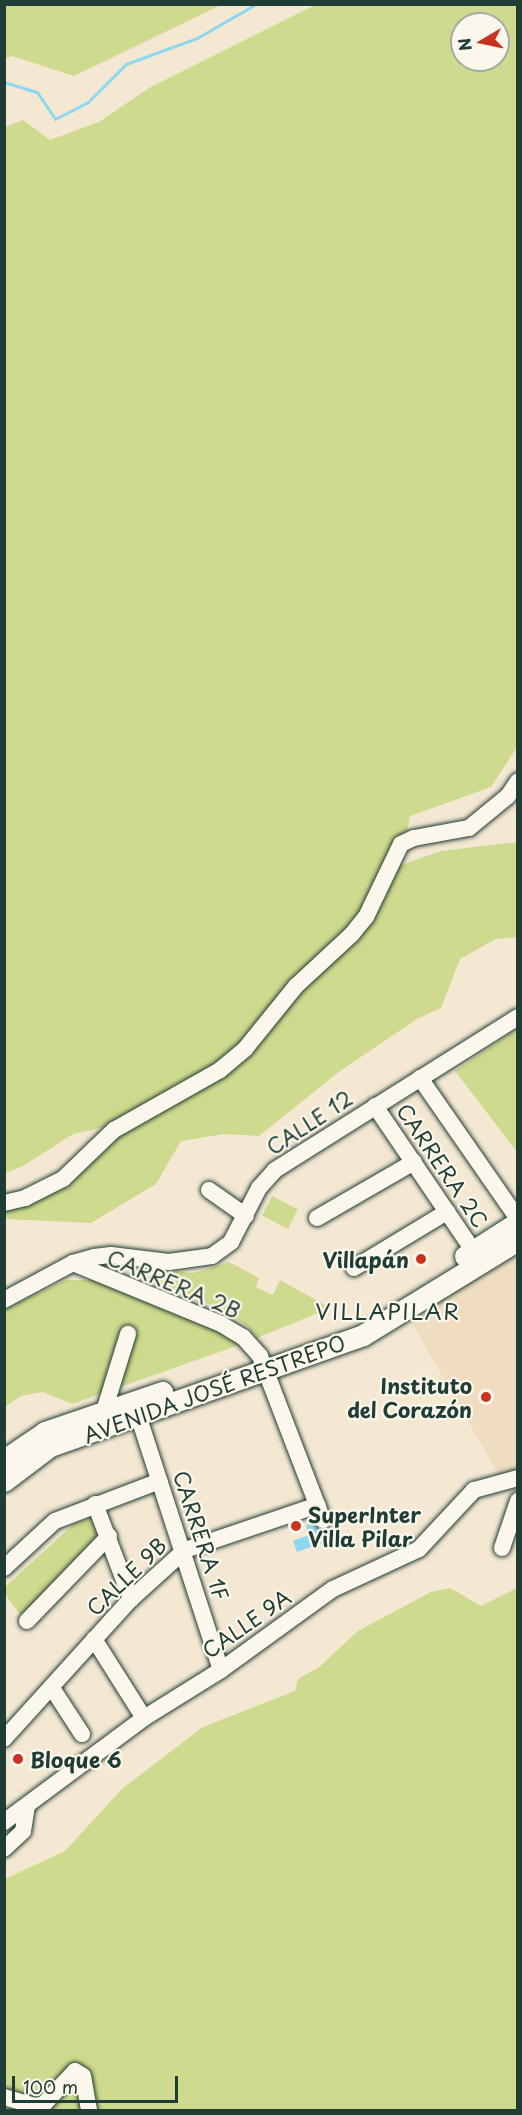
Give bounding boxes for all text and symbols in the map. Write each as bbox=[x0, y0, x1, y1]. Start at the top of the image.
north arrow bbox=[450, 12, 510, 72]
text: N bbox=[451, 36, 477, 53]
street label: CALLE 12 bbox=[260, 1084, 358, 1160]
street label: CARRERA 2C bbox=[393, 1099, 493, 1231]
street label: CARRERA 2B bbox=[104, 1244, 244, 1322]
place label: Villapán bbox=[323, 1246, 409, 1272]
marker: Villapán bbox=[414, 1252, 428, 1266]
district label: VILLAPILAR bbox=[316, 1298, 460, 1324]
street label: AVENIDA JOSÉ RESTREPO bbox=[79, 1329, 349, 1447]
place label: Instituto del Corazón bbox=[345, 1372, 472, 1422]
marker: Instituto del Corazón bbox=[477, 1388, 495, 1406]
street label: CARRERA 1F bbox=[169, 1468, 235, 1602]
place label: SuperInter Villa Pilar bbox=[308, 1501, 421, 1551]
marker: SuperInter Villa Pilar bbox=[289, 1519, 303, 1533]
street label: CALLE 9B bbox=[81, 1532, 171, 1620]
street label: CALLE 9A bbox=[196, 1583, 296, 1663]
place label: Bloque 6 bbox=[30, 1746, 122, 1772]
marker: Bloque 6 bbox=[11, 1752, 25, 1766]
scale bar bbox=[15, 2064, 182, 2102]
text: 100 m bbox=[23, 2073, 78, 2100]

